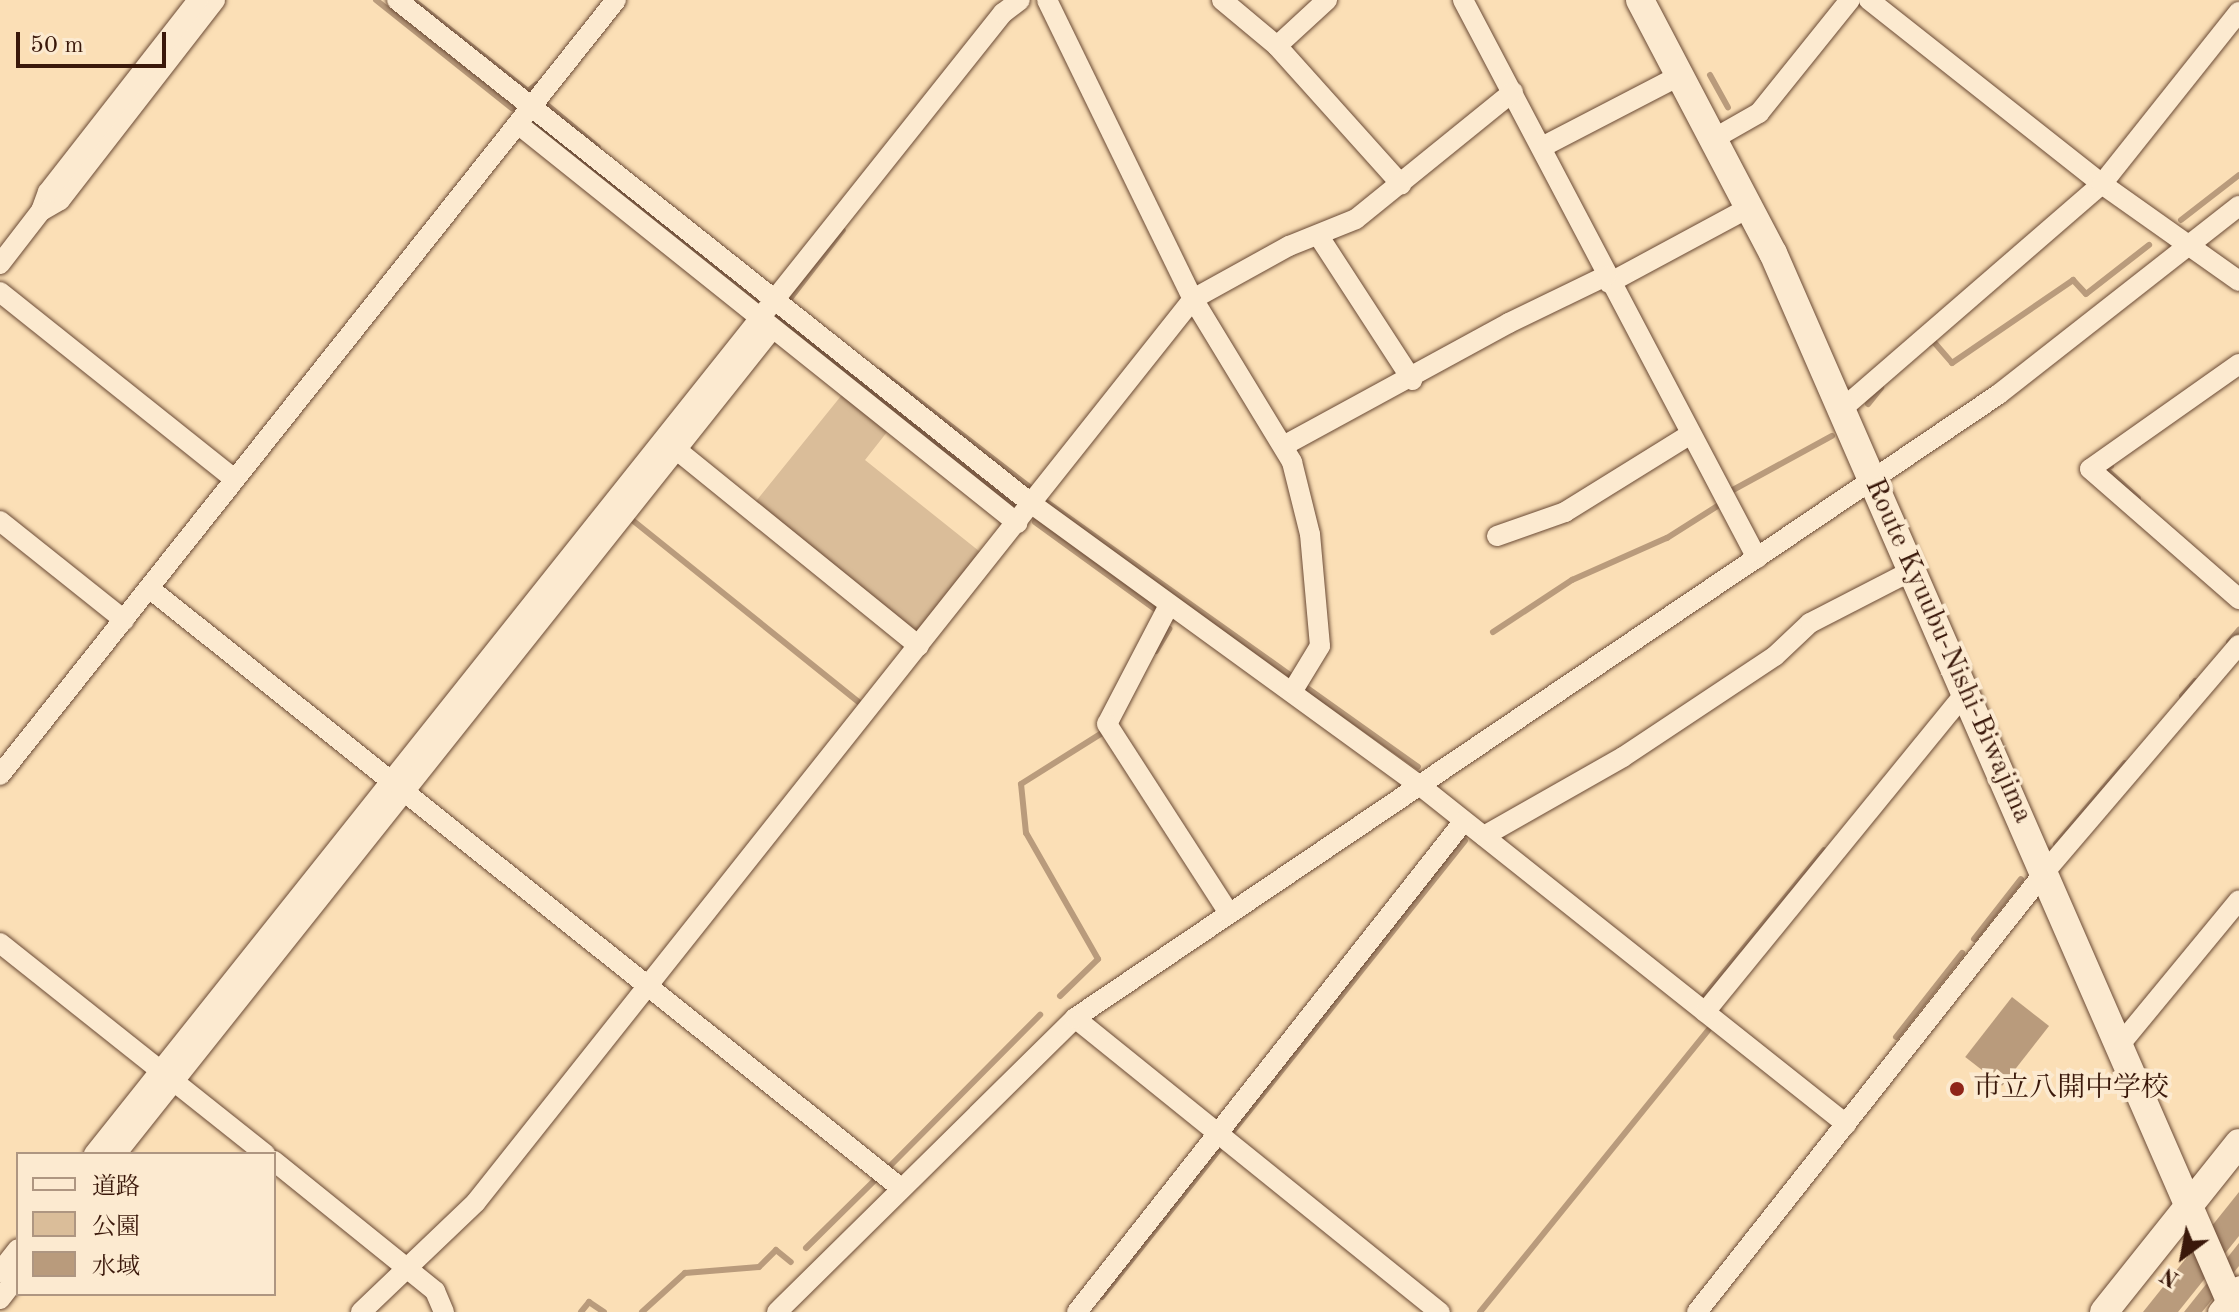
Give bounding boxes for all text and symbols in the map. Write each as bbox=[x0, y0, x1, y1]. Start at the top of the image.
scale bar bbox=[20, 16, 170, 66]
text: 50 m bbox=[30, 34, 84, 58]
street label: Route Kyuubu-Nishi-Biwajima bbox=[1857, 474, 2039, 828]
place label: 市立八開中学校 bbox=[1973, 1072, 2169, 1106]
marker: 市立八開中学校 bbox=[1948, 1080, 1966, 1098]
legend bbox=[16, 1152, 276, 1296]
text: 道路 bbox=[92, 1176, 140, 1200]
text: 公園 bbox=[92, 1216, 140, 1240]
north arrow bbox=[2143, 1216, 2223, 1296]
text: 水域 bbox=[92, 1256, 140, 1280]
text: N bbox=[2157, 1263, 2183, 1290]

